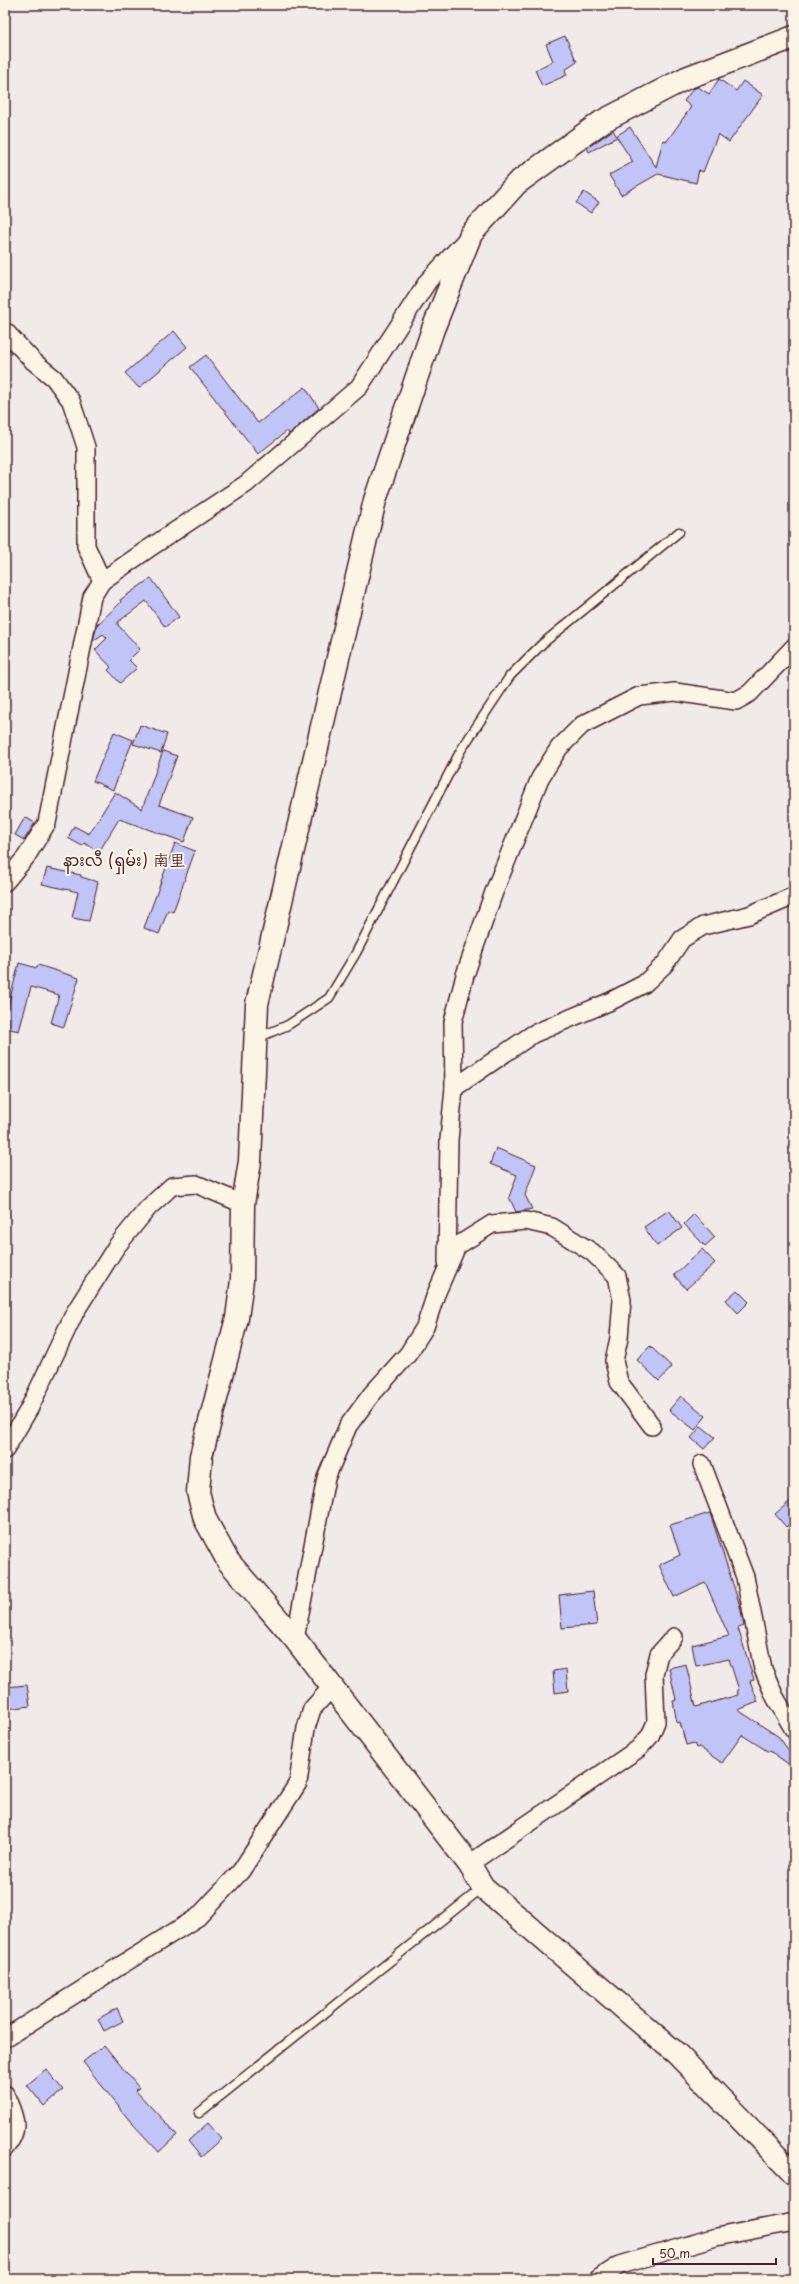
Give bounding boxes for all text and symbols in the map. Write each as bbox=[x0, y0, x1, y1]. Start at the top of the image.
district label: နားလီ (ရှမ်း) 南里 bbox=[63, 847, 185, 875]
scale bar bbox=[653, 2240, 776, 2266]
text: 50 m bbox=[659, 2244, 690, 2262]

